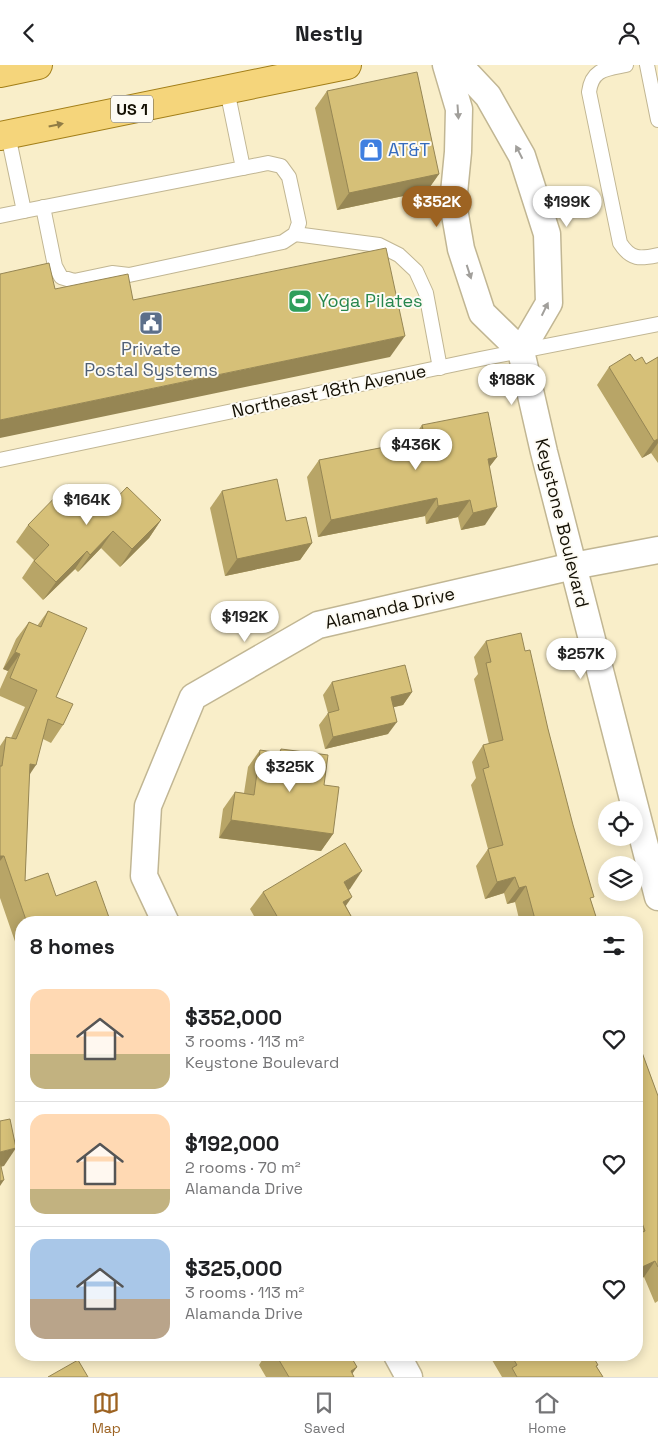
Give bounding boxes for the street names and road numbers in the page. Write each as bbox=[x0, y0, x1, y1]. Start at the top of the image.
road number: US 1 bbox=[111, 96, 153, 123]
street label: Northeast 18th Avenue bbox=[230, 359, 428, 422]
street label: Keystone Boulevard bbox=[530, 436, 595, 610]
street label: Alamanda Drive bbox=[323, 581, 457, 634]

